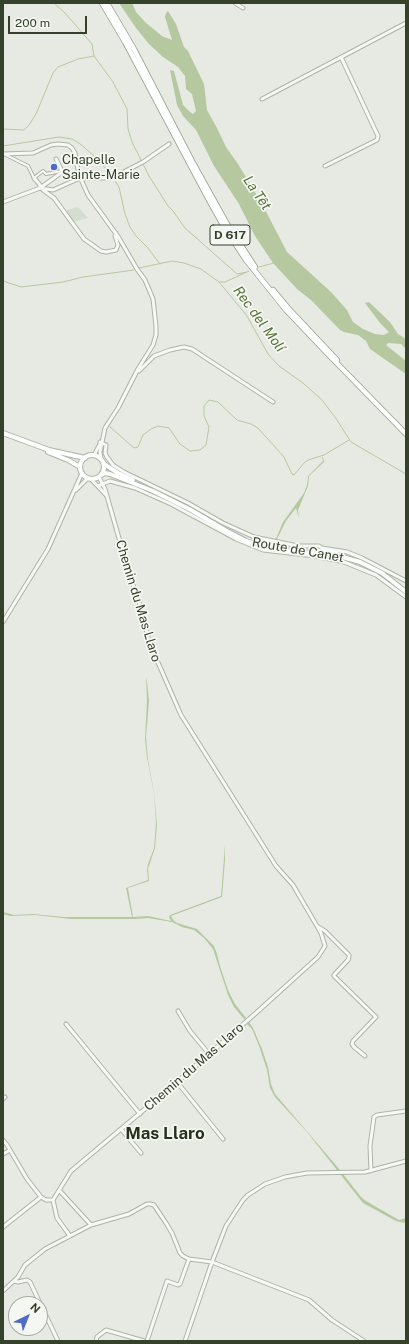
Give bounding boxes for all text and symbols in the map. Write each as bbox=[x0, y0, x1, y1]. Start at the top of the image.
scale bar bbox=[10, 8, 89, 34]
text: 200 m bbox=[15, 16, 50, 30]
place label: Chapelle Sainte-Marie bbox=[62, 152, 140, 183]
marker: Chapelle Sainte-Marie bbox=[49, 162, 59, 172]
water label: La Têt bbox=[239, 173, 275, 213]
road number: D 617 bbox=[210, 225, 250, 245]
water label: Rec del Molí bbox=[229, 283, 289, 355]
street label: Route de Canet bbox=[251, 534, 345, 566]
street label: Chemin du Mas Llaro bbox=[112, 538, 164, 664]
street label: Chemin du Mas Llaro bbox=[141, 1020, 247, 1114]
district label: Mas Llaro bbox=[125, 1124, 205, 1144]
north arrow bbox=[8, 1296, 48, 1336]
text: N bbox=[28, 1301, 43, 1315]

